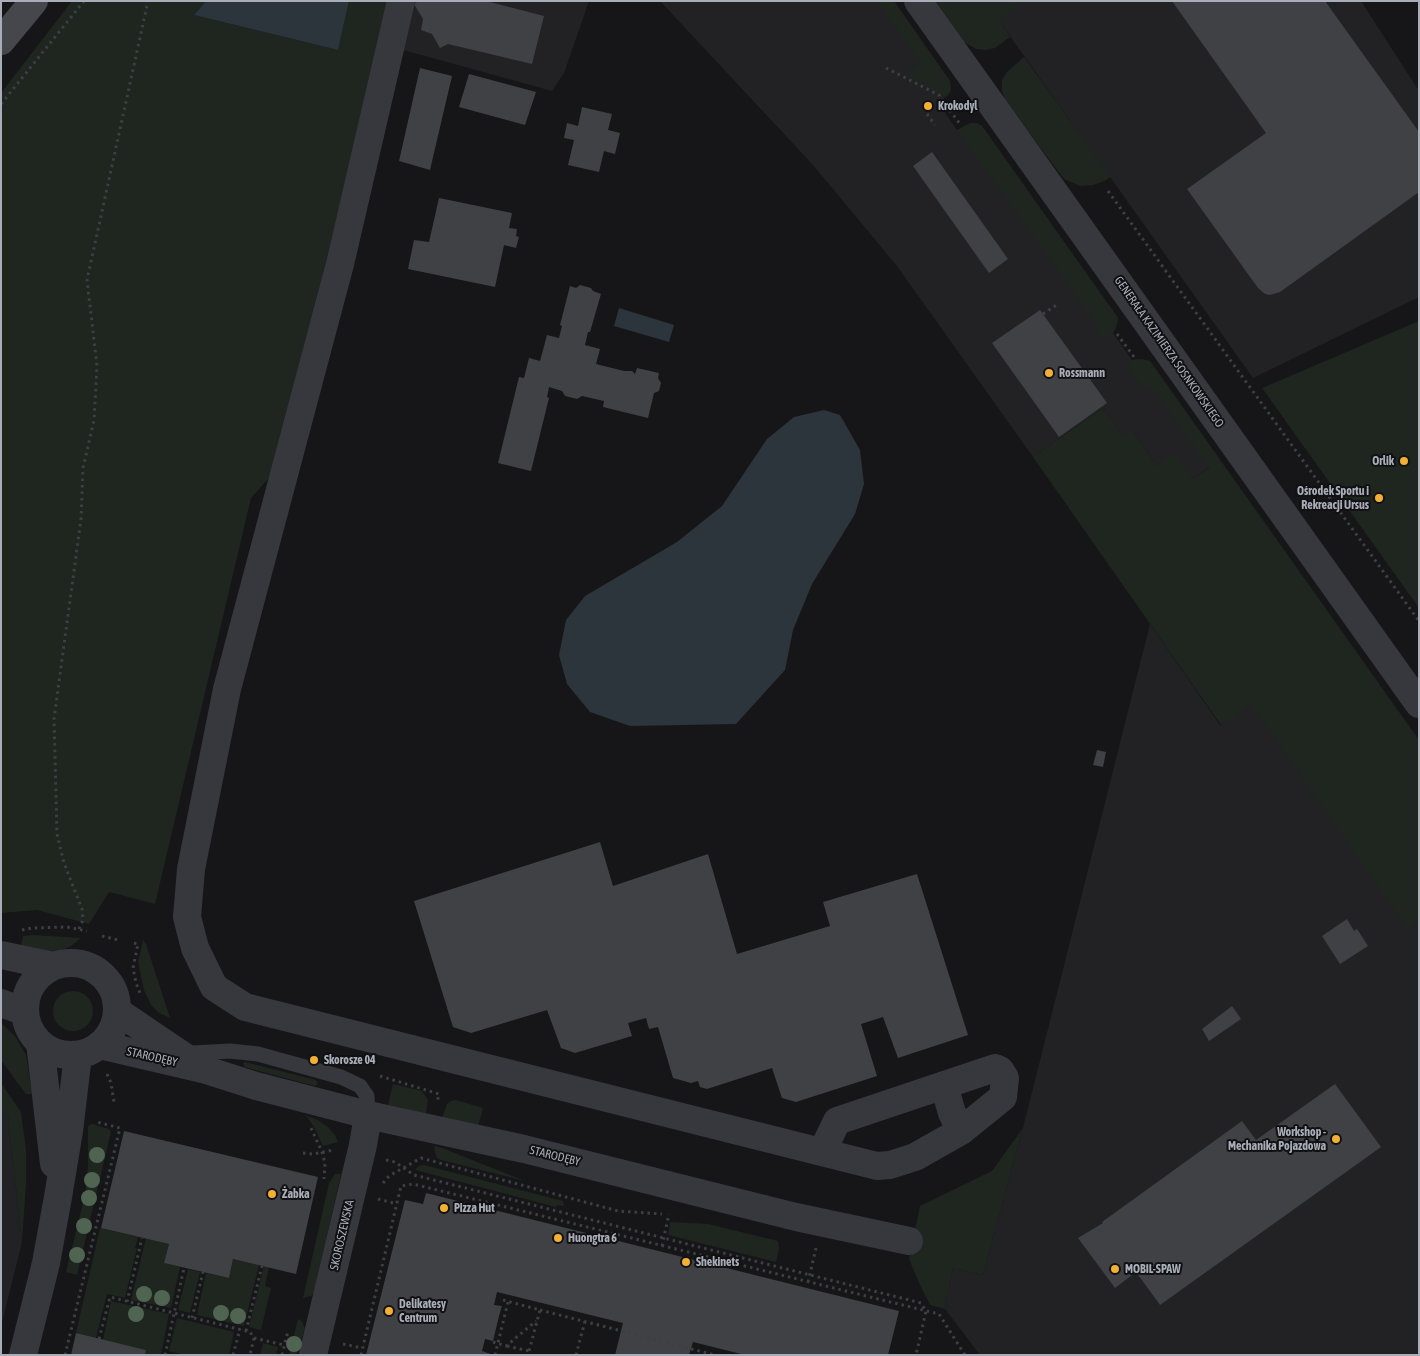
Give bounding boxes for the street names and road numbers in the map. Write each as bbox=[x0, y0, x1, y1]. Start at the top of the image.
street label: GENERAŁA KAZIMIERZA SOSNKOWSKIEGO bbox=[1111, 274, 1227, 430]
street label: STARODĘBY bbox=[125, 1044, 179, 1070]
street label: STARODĘBY bbox=[528, 1143, 582, 1169]
street label: SKOROSZEWSKA bbox=[327, 1199, 357, 1271]

